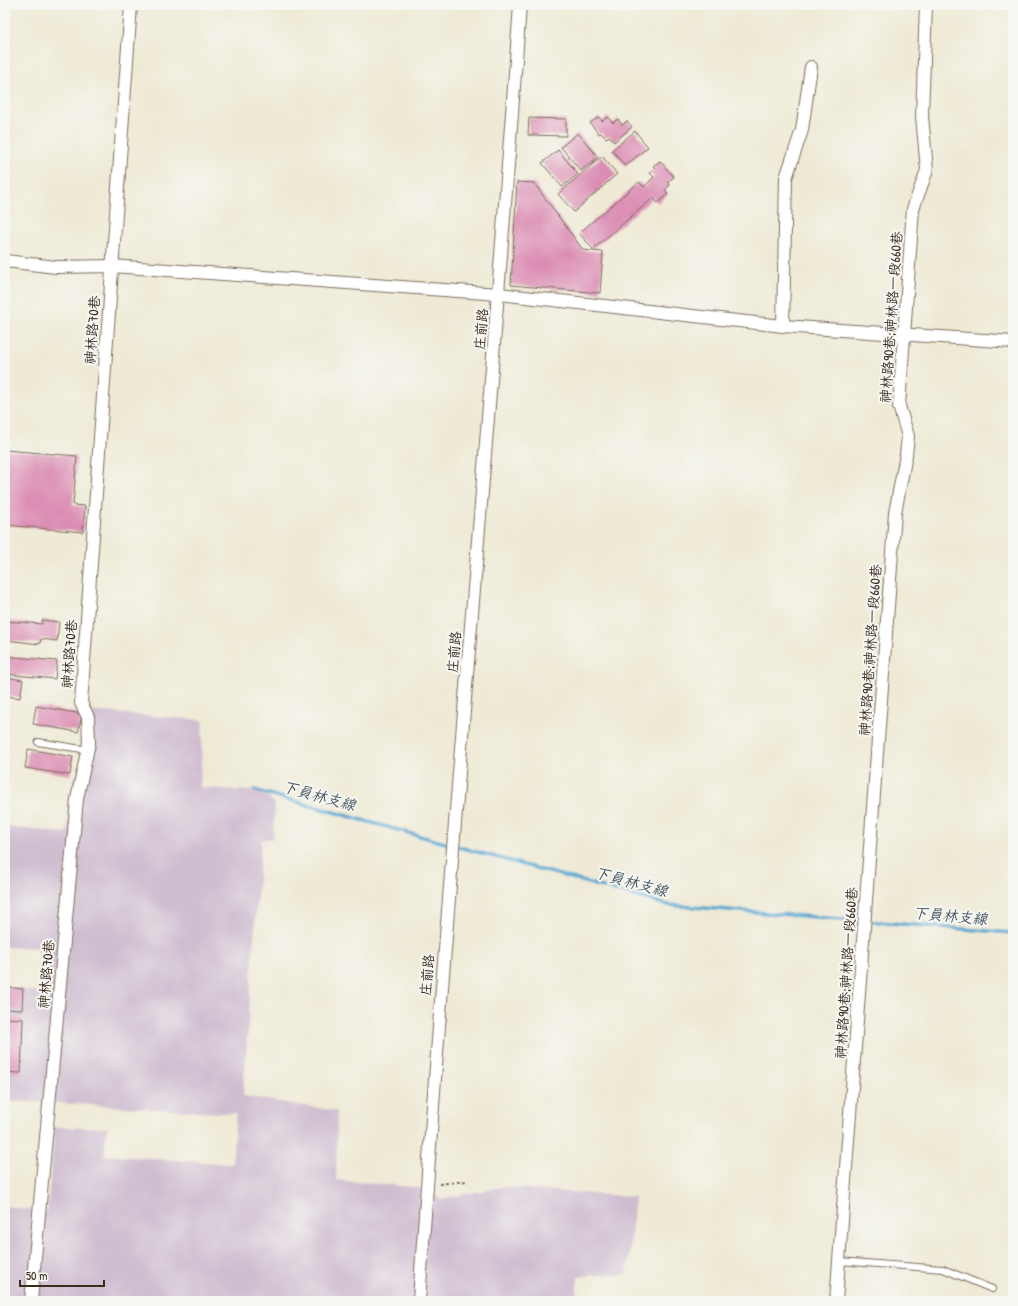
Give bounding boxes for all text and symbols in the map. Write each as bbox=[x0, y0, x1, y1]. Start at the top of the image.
street label: 神林路90巷;神林路一段660巷 bbox=[875, 229, 906, 403]
street label: 神林路70巷 bbox=[80, 294, 103, 365]
street label: 庄前路 bbox=[469, 307, 492, 351]
street label: 神林路90巷;神林路一段660巷 bbox=[854, 562, 885, 736]
street label: 神林路70巷 bbox=[57, 618, 80, 689]
street label: 庄前路 bbox=[442, 630, 465, 674]
water label: 下員林支線 bbox=[280, 776, 359, 816]
water label: 下員林支線 bbox=[592, 862, 671, 902]
street label: 神林路90巷;神林路一段660巷 bbox=[830, 885, 861, 1059]
water label: 下員林支線 bbox=[912, 902, 989, 929]
street label: 神林路70巷 bbox=[33, 938, 58, 1009]
street label: 庄前路 bbox=[415, 953, 438, 997]
scale bar bbox=[20, 1262, 104, 1288]
text: 50 m bbox=[26, 1267, 47, 1284]

